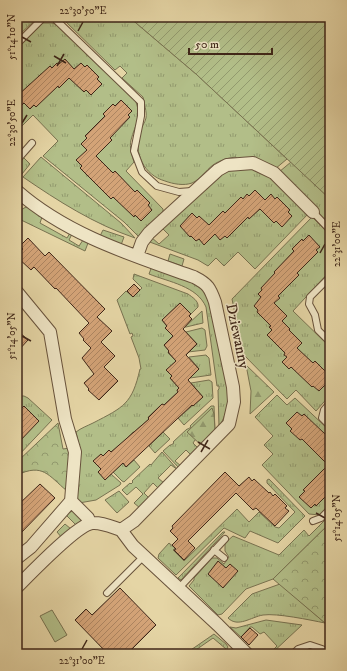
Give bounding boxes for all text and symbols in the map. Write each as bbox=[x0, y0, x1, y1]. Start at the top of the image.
text: 22°30'50"E bbox=[59, 5, 107, 17]
text: 51°14'10"N bbox=[6, 14, 18, 60]
scale bar bbox=[189, 30, 272, 56]
text: 50 m bbox=[195, 37, 219, 52]
text: 22°30'50"E bbox=[6, 99, 18, 147]
text: 22°31'00"E bbox=[331, 221, 343, 267]
street label: Dziewanny bbox=[221, 302, 254, 371]
text: 51°14'05"N bbox=[6, 312, 18, 360]
text: 51°14'05"N bbox=[331, 494, 343, 542]
text: 22°31'00"E bbox=[59, 655, 105, 667]

